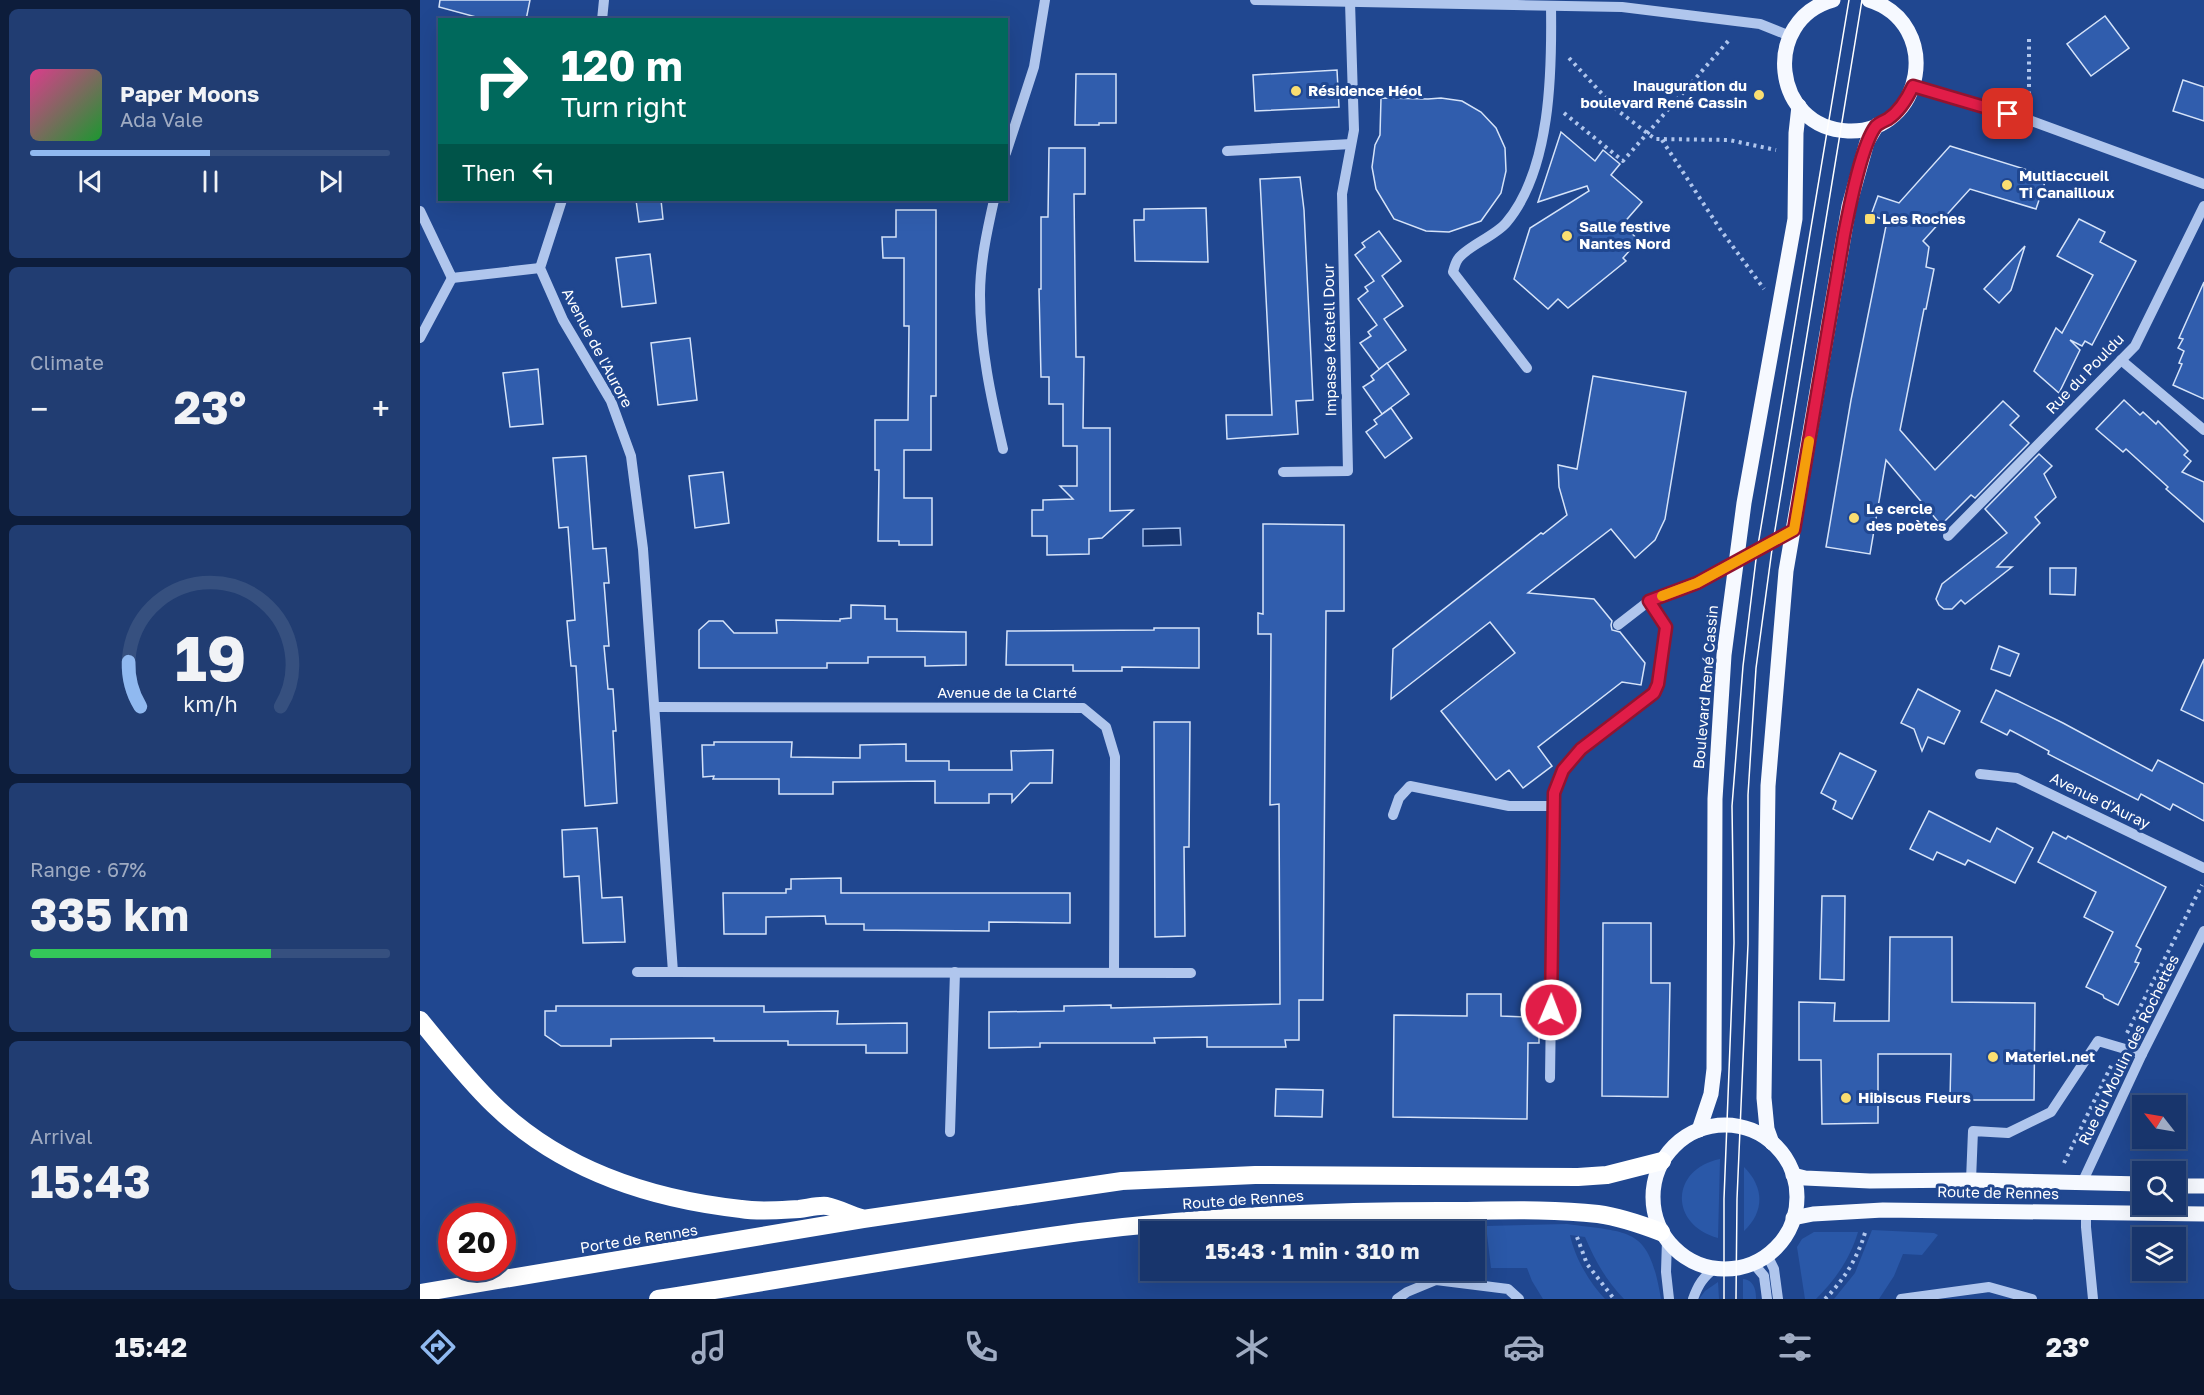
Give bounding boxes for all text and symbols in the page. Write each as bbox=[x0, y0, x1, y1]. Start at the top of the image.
text: 120 m bbox=[561, 40, 683, 90]
icon: right bbox=[462, 42, 540, 120]
place label: Inauguration du boulevard René Cassin bbox=[1581, 76, 1747, 111]
text: Paper Moons bbox=[120, 80, 259, 107]
place label: Résidence Héol bbox=[1308, 81, 1422, 99]
marker: Résidence Héol bbox=[1289, 84, 1303, 98]
marker: Inauguration du boulevard René Cassin bbox=[1752, 88, 1766, 102]
pin bbox=[1982, 88, 2033, 139]
text: Turn right bbox=[561, 91, 687, 123]
icon: arrive bbox=[1991, 97, 2024, 130]
text: Ada Vale bbox=[120, 107, 203, 131]
icon: left bbox=[527, 156, 560, 189]
text: Then bbox=[462, 159, 515, 186]
icon: previous bbox=[74, 165, 107, 198]
icon: pause bbox=[194, 165, 227, 198]
icon: next bbox=[314, 165, 347, 198]
place label: Multiaccueil Ti Canailloux bbox=[2019, 166, 2115, 201]
marker: Multiaccueil Ti Canailloux bbox=[2000, 178, 2014, 192]
place label: Les Roches bbox=[1882, 209, 1966, 227]
marker: Les Roches bbox=[1863, 212, 1877, 226]
place label: Salle festive Nantes Nord bbox=[1579, 217, 1671, 252]
marker: Salle festive Nantes Nord bbox=[1560, 229, 1574, 243]
street label: Impasse Kastell Dour bbox=[1319, 263, 1339, 417]
street label: Avenue de l'Aurore bbox=[559, 285, 637, 411]
street label: Rue du Pouldu bbox=[2042, 330, 2127, 417]
text: Climate bbox=[30, 350, 104, 374]
text: 23° bbox=[174, 380, 246, 434]
text: − bbox=[30, 389, 48, 428]
text: + bbox=[372, 389, 390, 428]
place label: Le cercle des poètes bbox=[1866, 499, 1946, 534]
marker: Le cercle des poètes bbox=[1847, 511, 1861, 525]
street label: Boulevard René Cassin bbox=[1689, 604, 1721, 770]
text: 19 bbox=[174, 620, 246, 695]
street label: Avenue de la Clarté bbox=[937, 683, 1077, 701]
text: km/h bbox=[183, 691, 237, 717]
street label: Avenue d'Auray bbox=[2047, 768, 2154, 832]
text: Range · 67% bbox=[30, 857, 146, 881]
text: 335 km bbox=[30, 887, 189, 941]
street label: Rue du Moulin des Rochettes bbox=[2074, 951, 2182, 1148]
position arrow bbox=[1519, 978, 1583, 1042]
place label: Materiel.net bbox=[2005, 1047, 2095, 1065]
marker: Materiel.net bbox=[1986, 1050, 2000, 1064]
place label: Hibiscus Fleurs bbox=[1858, 1088, 1971, 1106]
marker: Hibiscus Fleurs bbox=[1839, 1091, 1853, 1105]
north arrow bbox=[2132, 1095, 2186, 1149]
map controls bbox=[2132, 1095, 2186, 1281]
text: Arrival bbox=[30, 1124, 93, 1148]
text: 15:43 bbox=[30, 1154, 151, 1208]
button: search bbox=[2132, 1161, 2186, 1215]
street label: Route de Rennes bbox=[1937, 1182, 2059, 1202]
street label: Route de Rennes bbox=[1181, 1186, 1305, 1212]
speed limit sign: 20 bbox=[438, 1203, 516, 1281]
street label: Porte de Rennes bbox=[579, 1220, 699, 1256]
button: layers bbox=[2132, 1227, 2186, 1281]
text: 15:43 · 1 min · 310 m bbox=[1205, 1237, 1420, 1264]
icon: directions bbox=[417, 1326, 459, 1368]
icon: music bbox=[688, 1326, 730, 1368]
icon: phone bbox=[960, 1326, 1002, 1368]
icon: climate bbox=[1231, 1326, 1273, 1368]
icon: car bbox=[1503, 1326, 1545, 1368]
icon: filters bbox=[1774, 1326, 1816, 1368]
text: 15:42 bbox=[115, 1331, 187, 1363]
text: 23° bbox=[2046, 1331, 2089, 1363]

